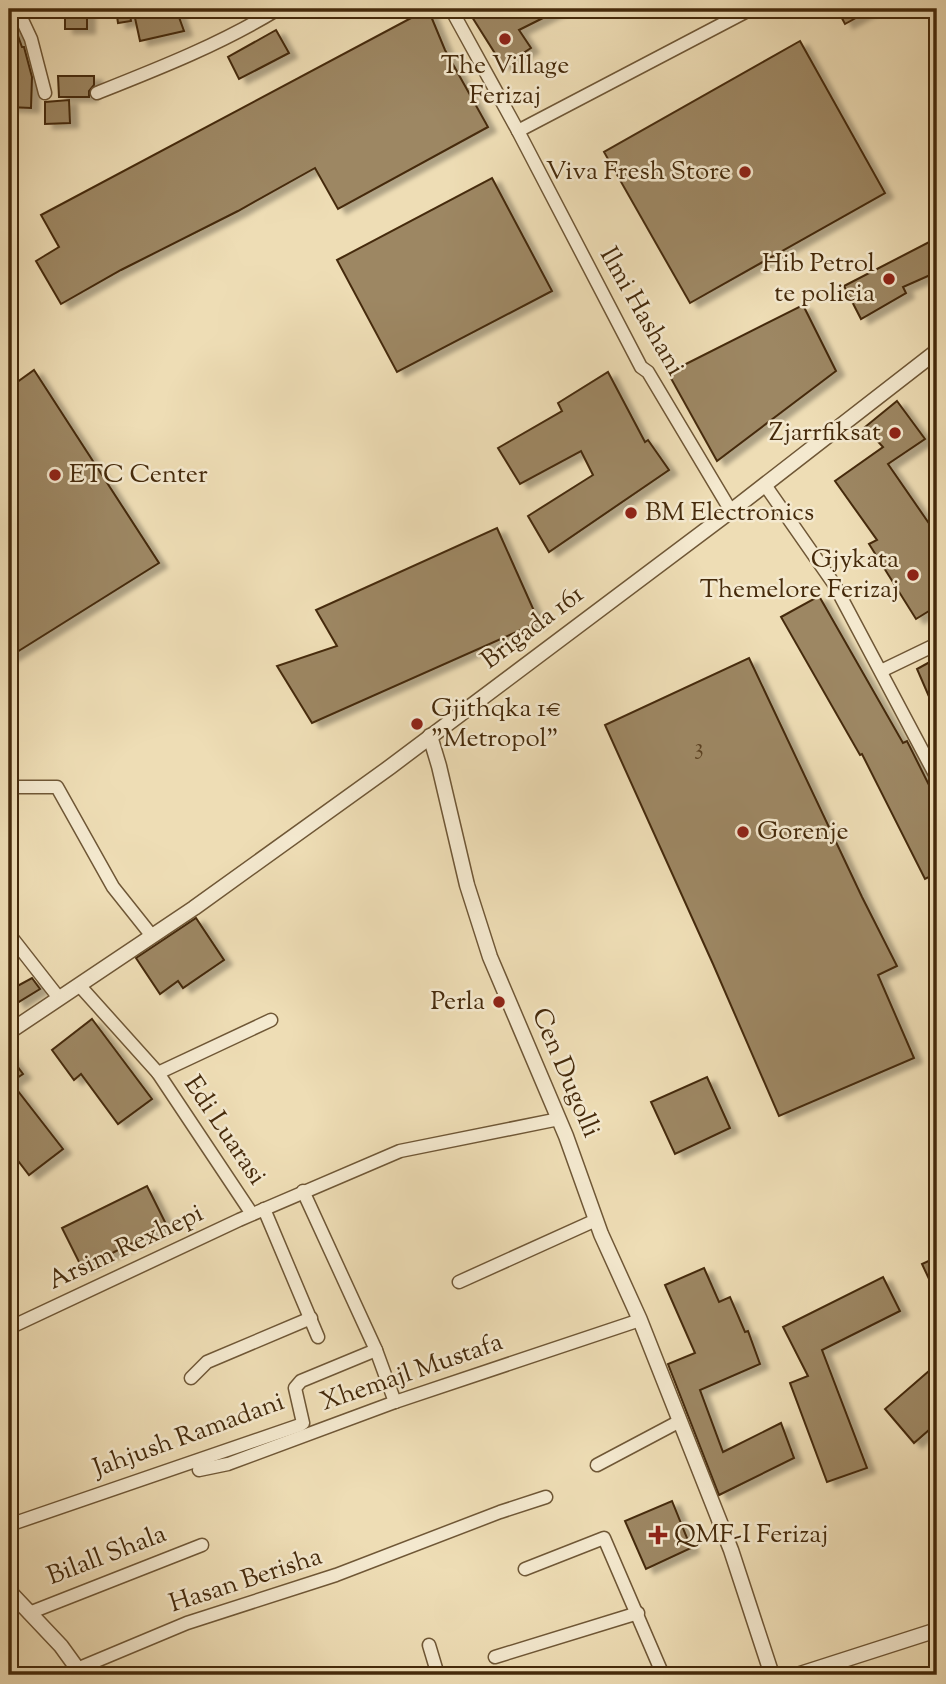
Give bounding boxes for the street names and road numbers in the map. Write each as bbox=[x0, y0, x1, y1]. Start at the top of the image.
street label: Ilmi Hashani bbox=[589, 241, 693, 383]
street label: Brigada 161 bbox=[474, 577, 592, 679]
street label: Cen Dugolli bbox=[521, 1003, 609, 1143]
street label: Edi Luarasi bbox=[174, 1069, 274, 1193]
street label: Arsim Rexhepi bbox=[42, 1196, 210, 1300]
street label: Xhemajl Mustafa bbox=[316, 1325, 508, 1421]
street label: Jahjush Ramadani bbox=[86, 1384, 290, 1488]
street label: Bilall Shala bbox=[42, 1516, 172, 1596]
street label: Hasan Berisha bbox=[165, 1539, 327, 1623]

